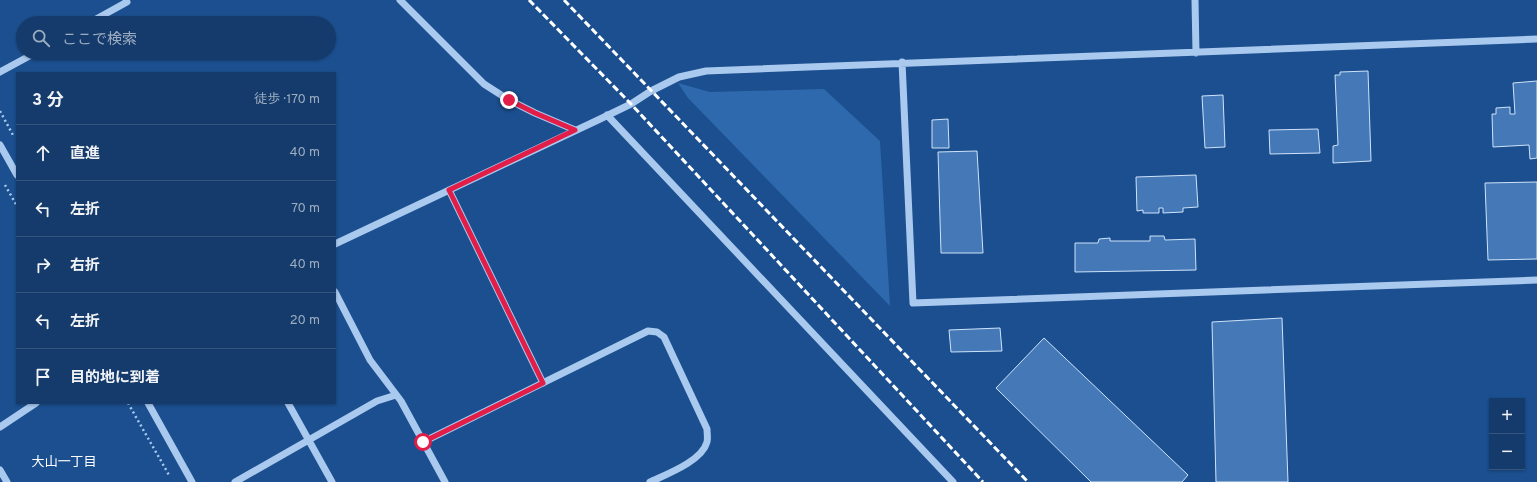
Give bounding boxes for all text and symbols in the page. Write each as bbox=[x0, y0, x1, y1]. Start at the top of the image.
search box bbox=[16, 16, 336, 60]
icon: search bbox=[30, 27, 52, 49]
text: ここで検索 bbox=[62, 31, 137, 50]
text: 3 分 bbox=[32, 90, 63, 112]
route end bbox=[500, 91, 518, 109]
text: 徒歩 · 170 m bbox=[254, 92, 320, 108]
icon: ahead bbox=[32, 142, 54, 164]
text: 直進 bbox=[70, 145, 100, 164]
text: 40 m bbox=[290, 145, 320, 161]
icon: left bbox=[32, 198, 54, 220]
text: 左折 bbox=[70, 201, 100, 220]
text: 70 m bbox=[291, 201, 320, 217]
icon: right bbox=[32, 254, 54, 276]
text: 右折 bbox=[70, 257, 100, 276]
text: 40 m bbox=[290, 257, 320, 273]
icon: left bbox=[32, 310, 54, 332]
text: 左折 bbox=[70, 313, 100, 332]
text: 20 m bbox=[290, 313, 320, 329]
icon: arrive bbox=[32, 366, 54, 388]
text: 目的地に到着 bbox=[70, 369, 160, 388]
map controls bbox=[1489, 398, 1525, 470]
button: + bbox=[1489, 398, 1525, 434]
route start bbox=[414, 433, 432, 451]
button: − bbox=[1489, 434, 1525, 470]
district label: 大山一丁目 bbox=[31, 455, 97, 471]

